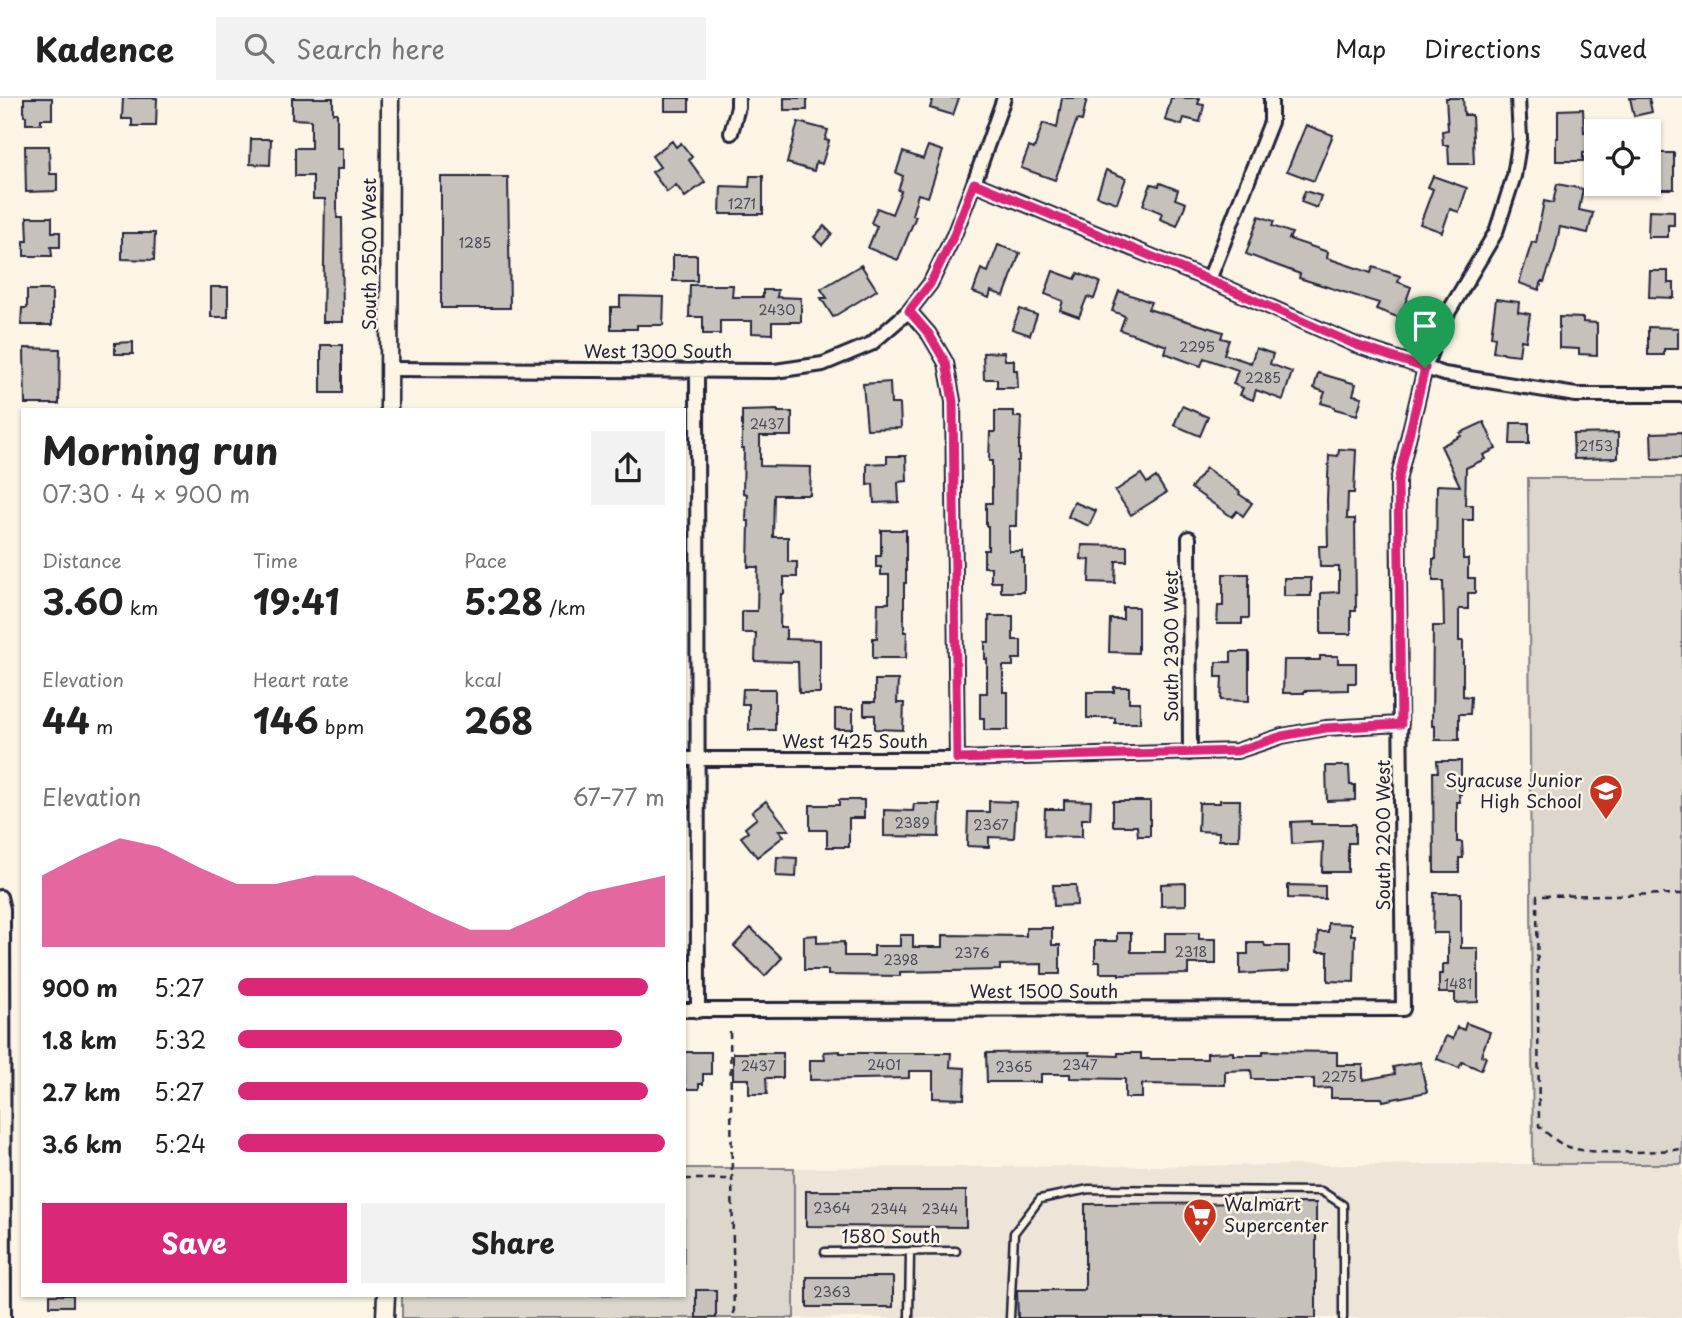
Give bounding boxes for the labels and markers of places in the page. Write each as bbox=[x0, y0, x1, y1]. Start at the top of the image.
pin bbox=[1395, 296, 1455, 368]
place label: Syracuse Junior High School bbox=[1445, 766, 1583, 814]
school or university icon: Syracuse Junior High School bbox=[1587, 772, 1625, 821]
place label: Walmart Supercenter bbox=[1224, 1190, 1329, 1238]
supermarket icon: Walmart Supercenter bbox=[1181, 1196, 1219, 1245]

